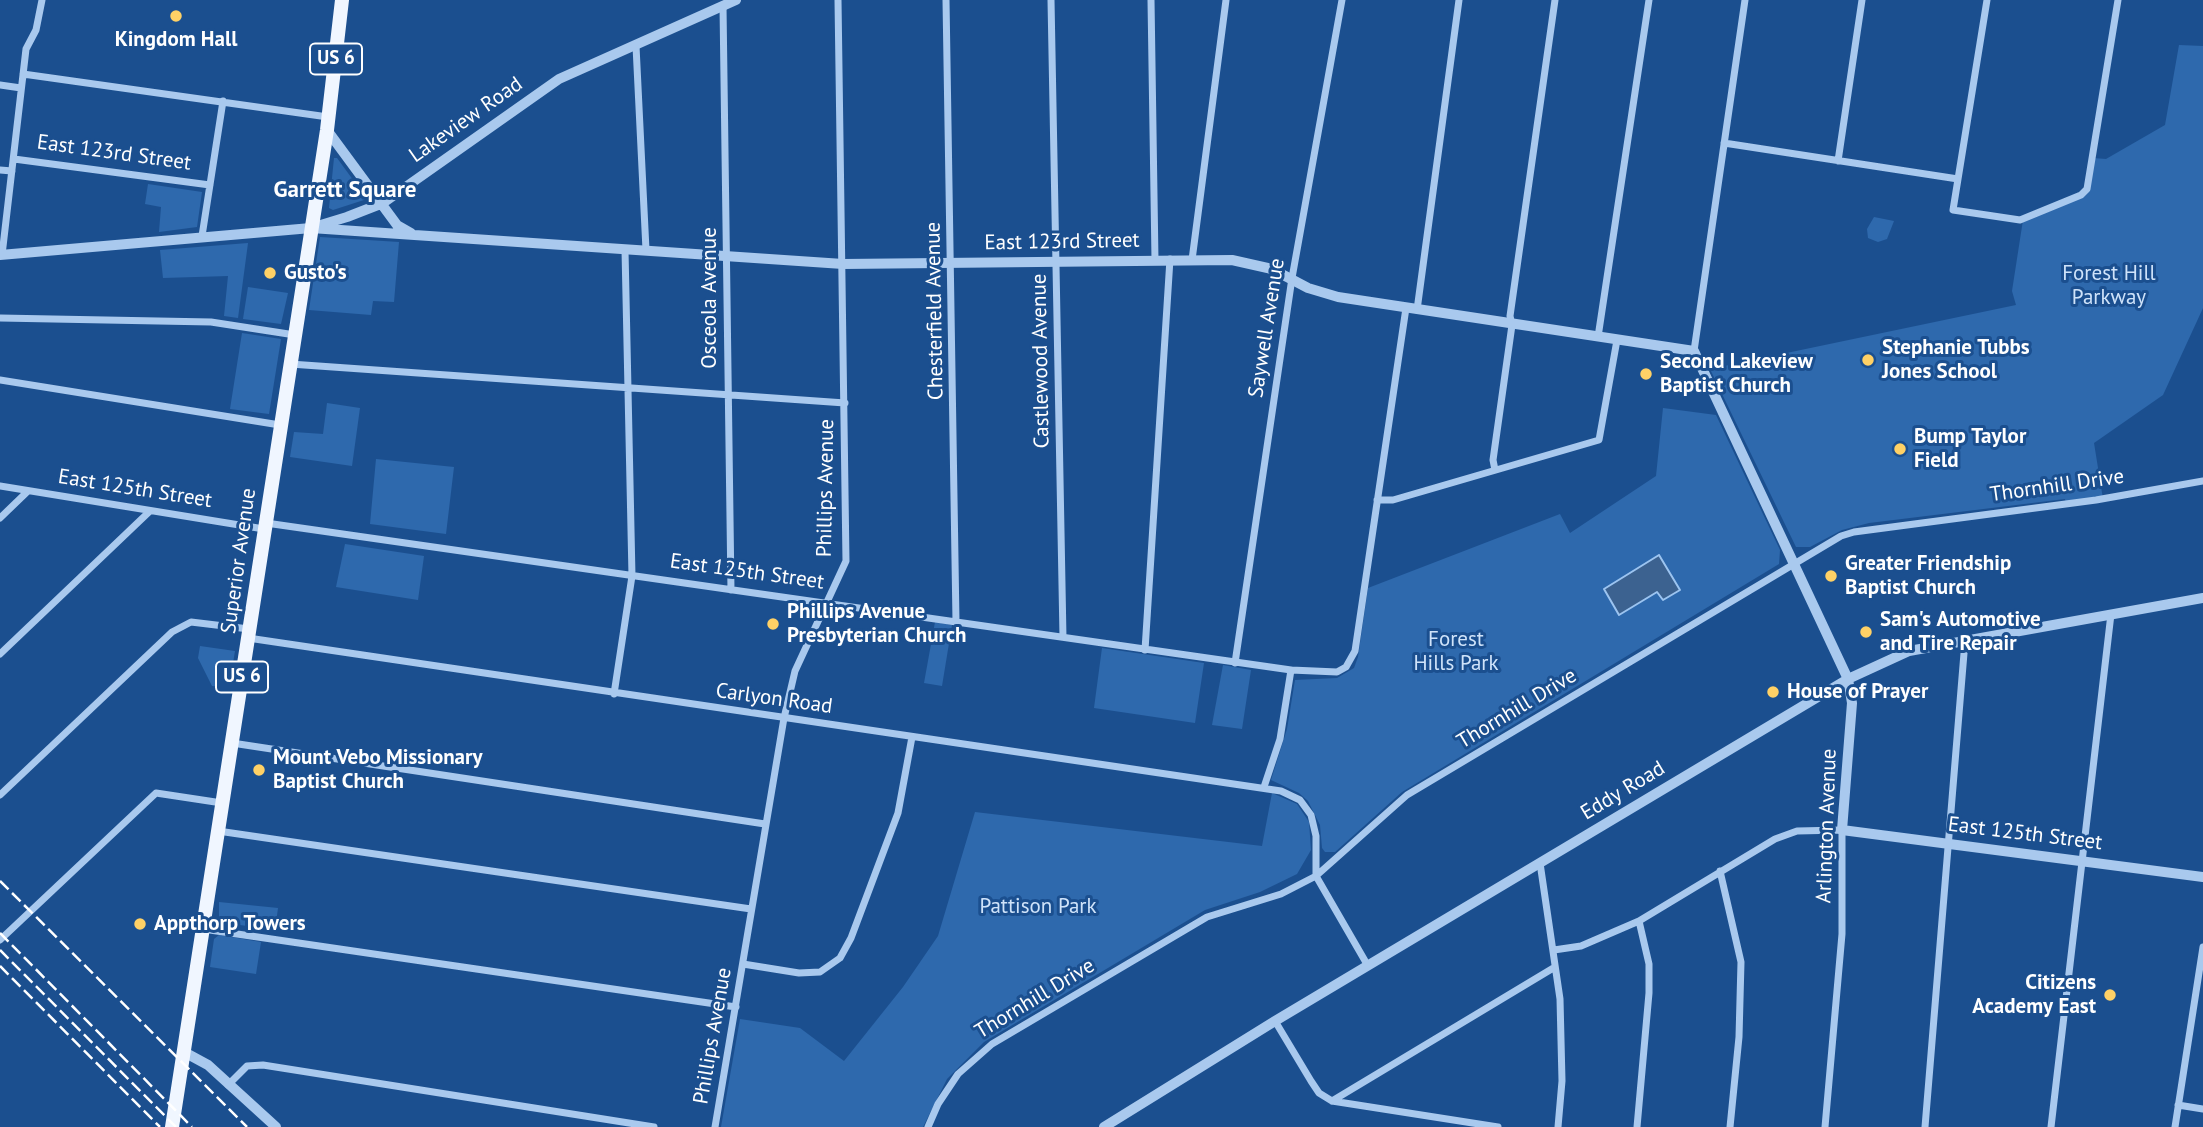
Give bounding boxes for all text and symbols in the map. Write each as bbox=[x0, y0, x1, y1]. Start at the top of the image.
marker: Kingdom Hall bbox=[168, 8, 184, 24]
place label: Kingdom Hall bbox=[115, 27, 237, 53]
road number: US 6 bbox=[310, 44, 362, 74]
street label: Lakeview Road bbox=[404, 72, 528, 168]
street label: East 123rd Street bbox=[35, 130, 193, 176]
district label: Garrett Square bbox=[273, 176, 417, 204]
street label: Chesterfield Avenue bbox=[921, 222, 949, 400]
street label: Osceola Avenue bbox=[697, 227, 723, 369]
street label: East 123rd Street bbox=[984, 228, 1140, 256]
street label: Saywell Avenue bbox=[1244, 256, 1290, 400]
place label: Gusto's bbox=[284, 260, 347, 286]
park label: Forest Hill Parkway bbox=[2062, 261, 2156, 311]
marker: Gusto's bbox=[262, 265, 278, 281]
street label: Castlewood Avenue bbox=[1027, 273, 1055, 449]
place label: Stephanie Tubbs Jones School bbox=[1882, 335, 2030, 385]
place label: Second Lakeview Baptist Church bbox=[1660, 349, 1813, 399]
marker: Stephanie Tubbs Jones School bbox=[1860, 352, 1876, 368]
marker: Second Lakeview Baptist Church bbox=[1638, 366, 1654, 382]
street label: Phillips Avenue bbox=[812, 419, 840, 557]
place label: Bump Taylor Field bbox=[1914, 424, 2026, 474]
marker: Bump Taylor Field bbox=[1892, 441, 1908, 457]
street label: East 125th Street bbox=[56, 464, 214, 514]
street label: Thornhill Drive bbox=[1988, 464, 2126, 508]
street label: Superior Avenue bbox=[216, 487, 262, 635]
street label: East 125th Street bbox=[668, 549, 826, 595]
place label: Greater Friendship Baptist Church bbox=[1845, 551, 2011, 601]
marker: Greater Friendship Baptist Church bbox=[1823, 568, 1839, 584]
place label: Phillips Avenue Presbyterian Church bbox=[787, 599, 966, 649]
place label: Sam's Automotive and Tire Repair bbox=[1880, 607, 2041, 657]
marker: Phillips Avenue Presbyterian Church bbox=[765, 616, 781, 632]
marker: Sam's Automotive and Tire Repair bbox=[1858, 624, 1874, 640]
park label: Forest Hills Park bbox=[1413, 627, 1499, 677]
road number: US 6 bbox=[216, 662, 268, 692]
street label: Thornhill Drive bbox=[1453, 663, 1581, 755]
street label: Carlyon Road bbox=[714, 678, 834, 720]
place label: House of Prayer bbox=[1787, 679, 1928, 705]
marker: House of Prayer bbox=[1765, 684, 1781, 700]
place label: Mount Vebo Missionary Baptist Church bbox=[273, 745, 482, 795]
street label: Arlington Avenue bbox=[1812, 748, 1842, 904]
street label: Eddy Road bbox=[1576, 756, 1670, 826]
marker: Mount Vebo Missionary Baptist Church bbox=[251, 762, 267, 778]
street label: East 125th Street bbox=[1946, 812, 2104, 856]
park label: Pattison Park bbox=[979, 894, 1097, 920]
place label: Appthorp Towers bbox=[154, 911, 306, 937]
marker: Appthorp Towers bbox=[132, 916, 148, 932]
street label: Thornhill Drive bbox=[971, 953, 1099, 1045]
street label: Phillips Avenue bbox=[689, 966, 737, 1106]
place label: Citizens Academy East bbox=[1972, 970, 2096, 1020]
marker: Citizens Academy East bbox=[2102, 987, 2118, 1003]

